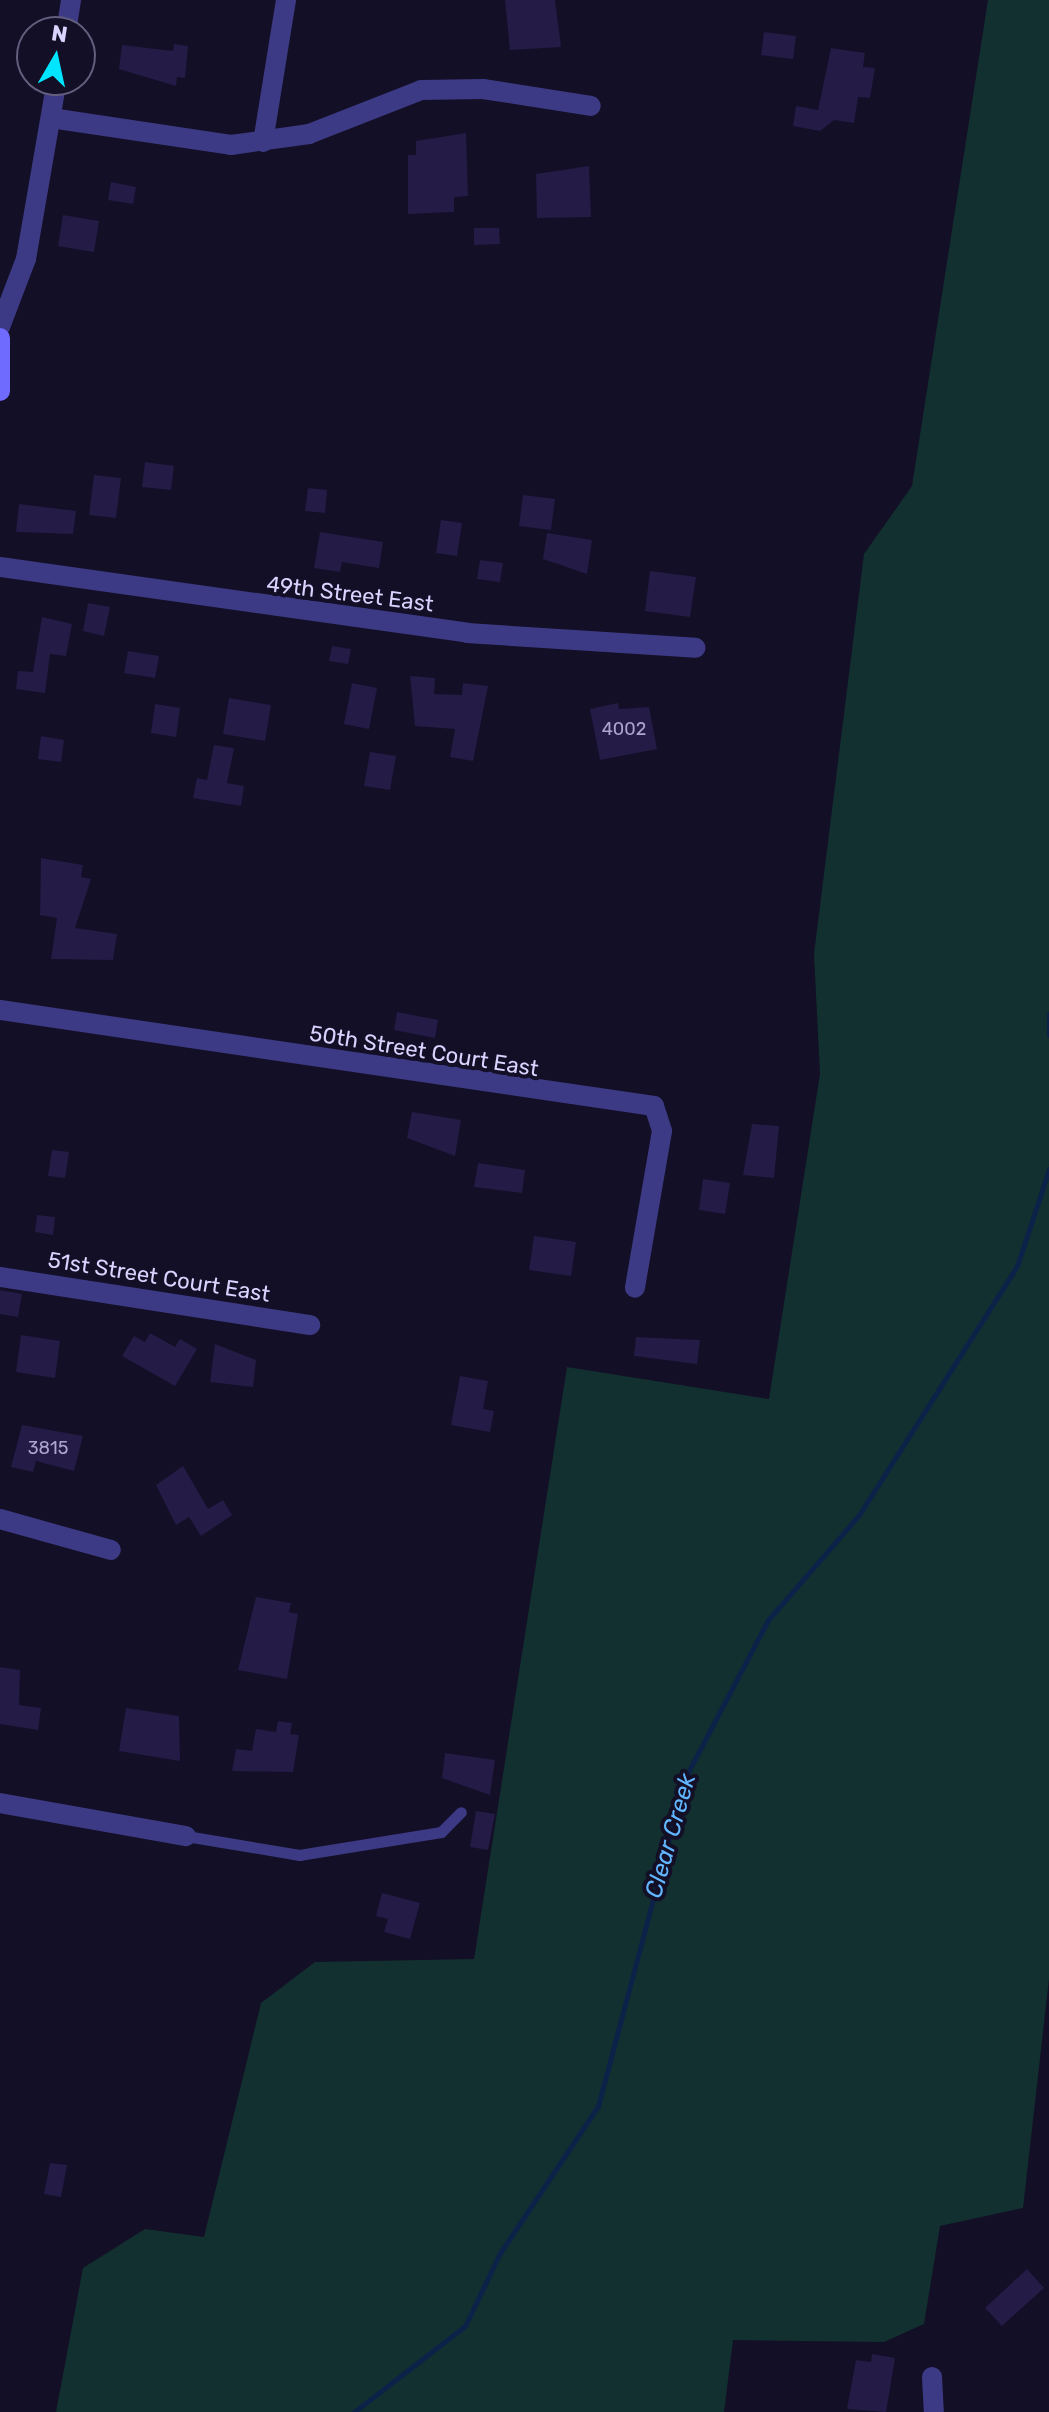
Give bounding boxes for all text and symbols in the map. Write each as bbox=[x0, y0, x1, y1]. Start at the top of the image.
north arrow bbox=[16, 16, 96, 96]
text: N bbox=[50, 19, 69, 48]
street label: 49th Street East bbox=[265, 571, 435, 617]
house number: 4002 bbox=[602, 718, 646, 740]
street label: 50th Street Court East bbox=[308, 1020, 540, 1082]
street label: 51st Street Court East bbox=[46, 1246, 272, 1308]
house number: 3815 bbox=[28, 1437, 68, 1459]
water label: Clear Creek bbox=[639, 1770, 703, 1902]

